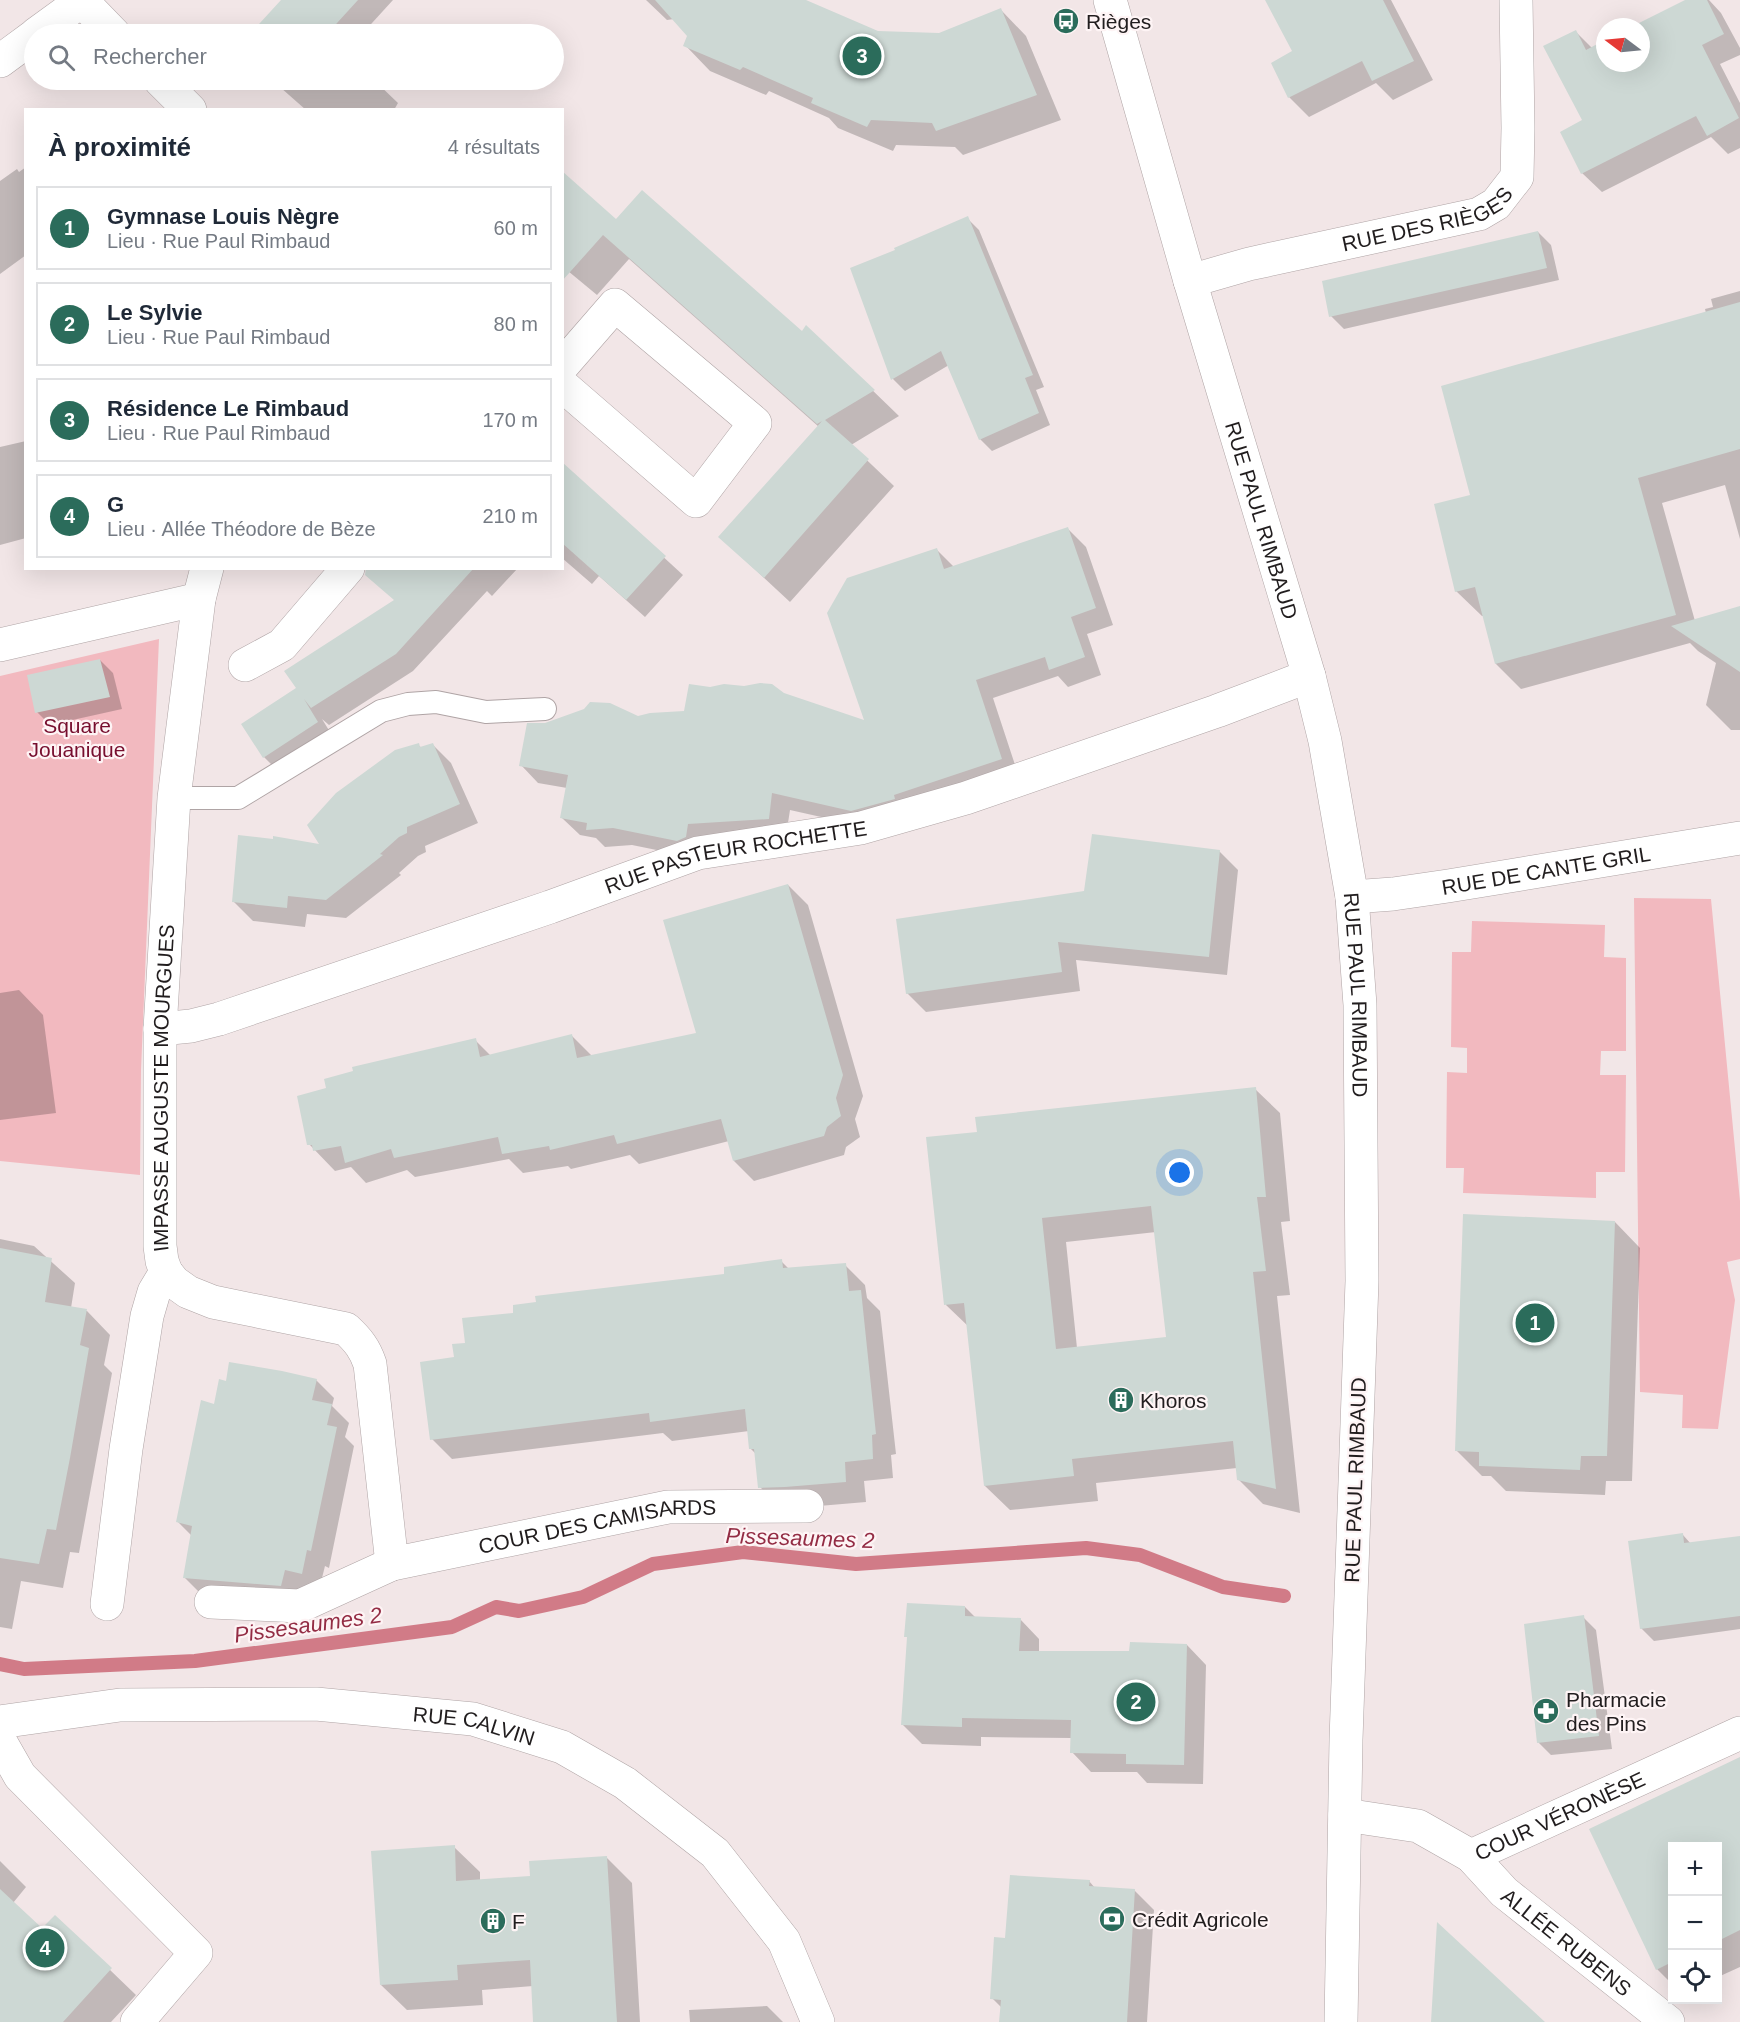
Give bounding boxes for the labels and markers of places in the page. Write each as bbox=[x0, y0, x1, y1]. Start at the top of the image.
bus stop icon: Rièges bbox=[1051, 6, 1081, 36]
place label: Rièges bbox=[1086, 10, 1151, 33]
pin: 3 bbox=[842, 34, 882, 78]
pin: 1 bbox=[1516, 1300, 1555, 1346]
building icon: Khoros bbox=[1106, 1385, 1136, 1415]
place label: Khoros bbox=[1140, 1389, 1207, 1412]
pin: 2 bbox=[1116, 1680, 1156, 1724]
place label: Pharmacie des Pins bbox=[1566, 1688, 1666, 1735]
pharmacy icon: Pharmacie des Pins bbox=[1531, 1696, 1561, 1726]
bank icon: Crédit Agricole bbox=[1097, 1904, 1127, 1934]
building icon: F bbox=[478, 1906, 508, 1936]
place label: Crédit Agricole bbox=[1132, 1908, 1269, 1931]
place label: F bbox=[512, 1910, 525, 1933]
pin: 4 bbox=[26, 1926, 64, 1970]

